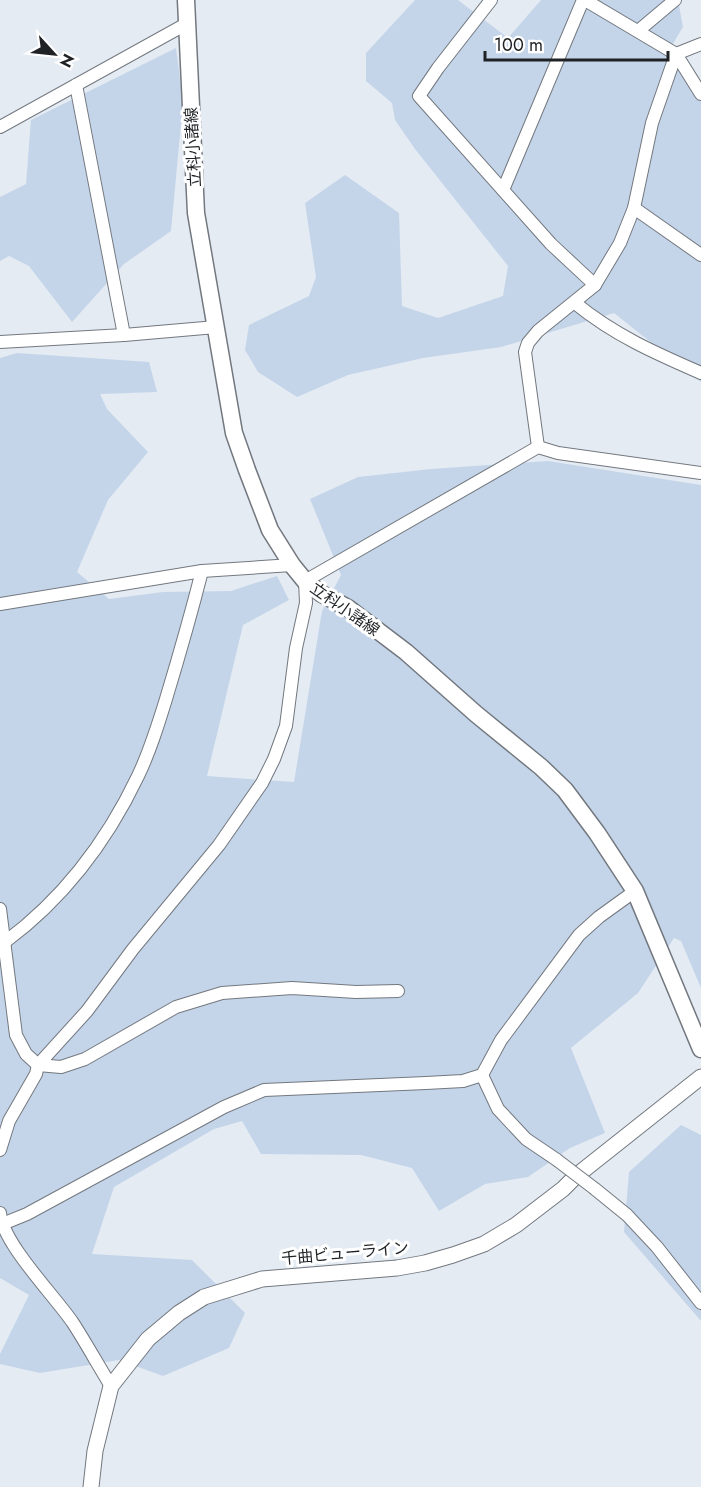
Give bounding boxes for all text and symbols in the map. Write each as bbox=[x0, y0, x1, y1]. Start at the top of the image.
north arrow bbox=[24, 24, 84, 84]
scale bar bbox=[485, 24, 668, 62]
text: 100 m bbox=[494, 32, 543, 58]
text: N bbox=[54, 50, 80, 71]
street label: 立科小諸線 bbox=[179, 106, 207, 188]
street label: 立科小諸線 bbox=[306, 577, 384, 641]
street label: 千曲ビューライン bbox=[280, 1236, 410, 1270]

